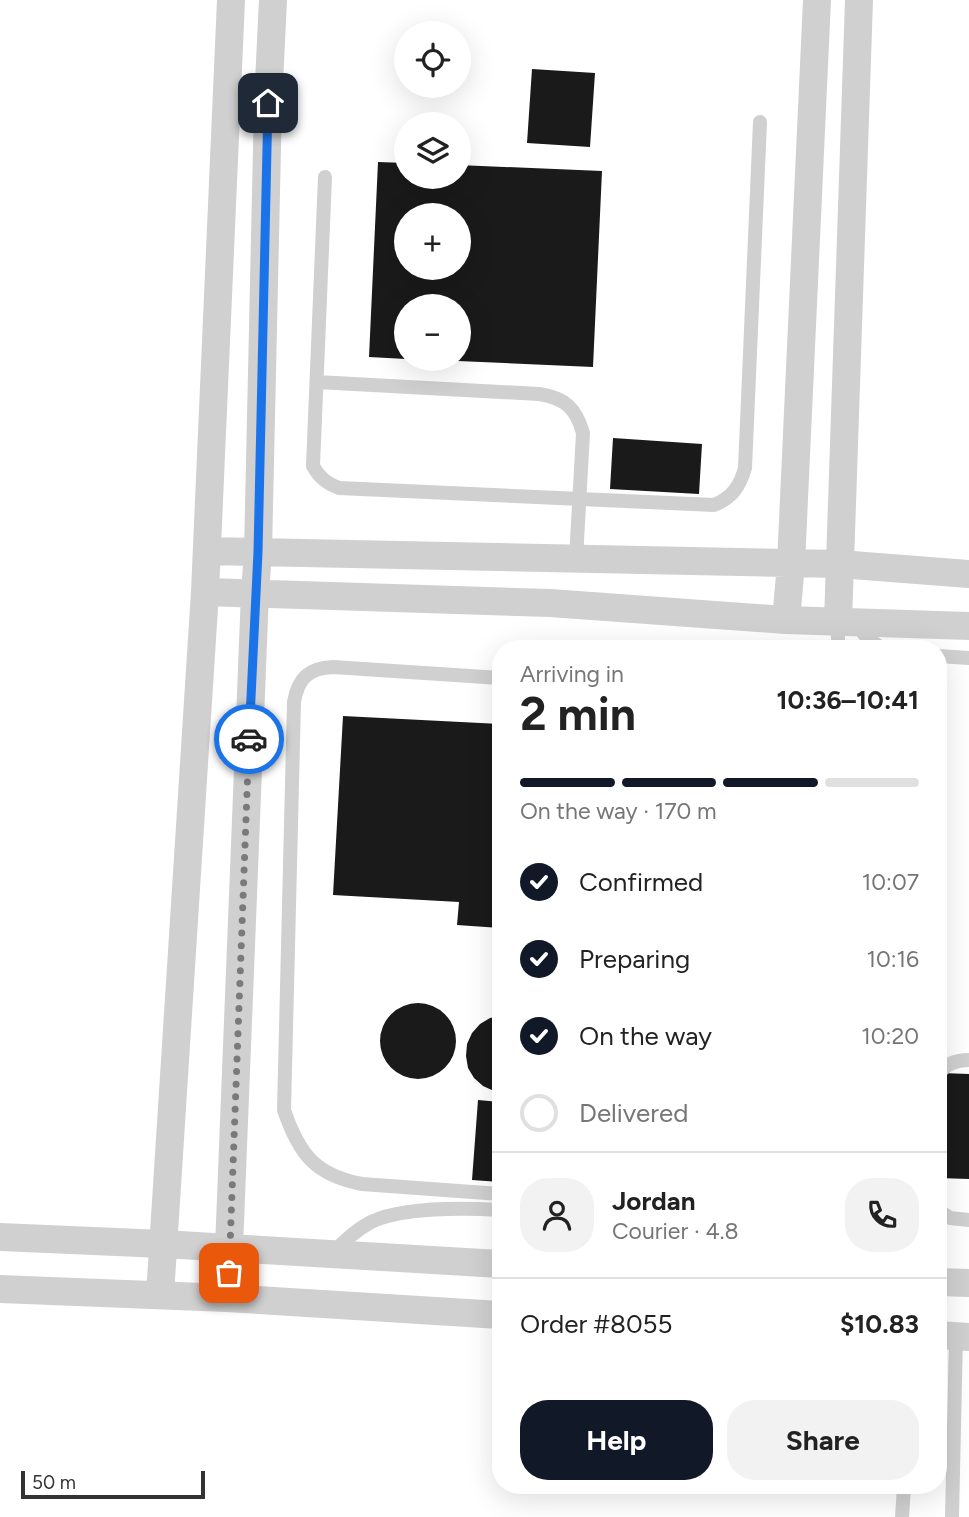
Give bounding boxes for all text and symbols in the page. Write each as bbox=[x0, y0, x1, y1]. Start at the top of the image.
map controls bbox=[394, 21, 471, 371]
button: locate bbox=[394, 21, 471, 98]
pin bbox=[238, 73, 298, 133]
icon: home bbox=[249, 84, 287, 122]
button: layers bbox=[394, 112, 471, 189]
button: + bbox=[394, 203, 471, 280]
button: − bbox=[394, 294, 471, 371]
text: Arriving in bbox=[520, 660, 624, 688]
text: 10:36–10:41 bbox=[776, 684, 919, 716]
text: 2 min bbox=[520, 686, 636, 742]
courier bbox=[214, 704, 284, 774]
icon: car bbox=[230, 720, 268, 758]
text: On the way · 170 m bbox=[520, 797, 717, 825]
icon: check bbox=[520, 863, 558, 901]
text: Confirmed bbox=[579, 866, 703, 898]
text: 10:07 bbox=[862, 868, 919, 896]
icon: check bbox=[520, 940, 558, 978]
text: Preparing bbox=[579, 943, 690, 975]
text: 10:16 bbox=[866, 945, 919, 973]
icon: check bbox=[520, 1017, 558, 1055]
text: On the way bbox=[579, 1020, 712, 1052]
text: 10:20 bbox=[861, 1022, 919, 1050]
text: Delivered bbox=[579, 1097, 688, 1129]
button: person bbox=[520, 1178, 594, 1252]
button: phone bbox=[845, 1178, 919, 1252]
text: Jordan bbox=[612, 1185, 695, 1217]
text: Courier · 4.8 bbox=[612, 1217, 739, 1245]
pin bbox=[199, 1243, 259, 1303]
icon: bag bbox=[210, 1254, 248, 1292]
text: Order #8055 bbox=[520, 1308, 673, 1340]
text: $10.83 bbox=[840, 1308, 919, 1340]
button: Help bbox=[520, 1400, 713, 1480]
button: Share bbox=[727, 1400, 919, 1480]
scale bar bbox=[21, 1468, 205, 1500]
text: 50 m bbox=[32, 1471, 76, 1494]

